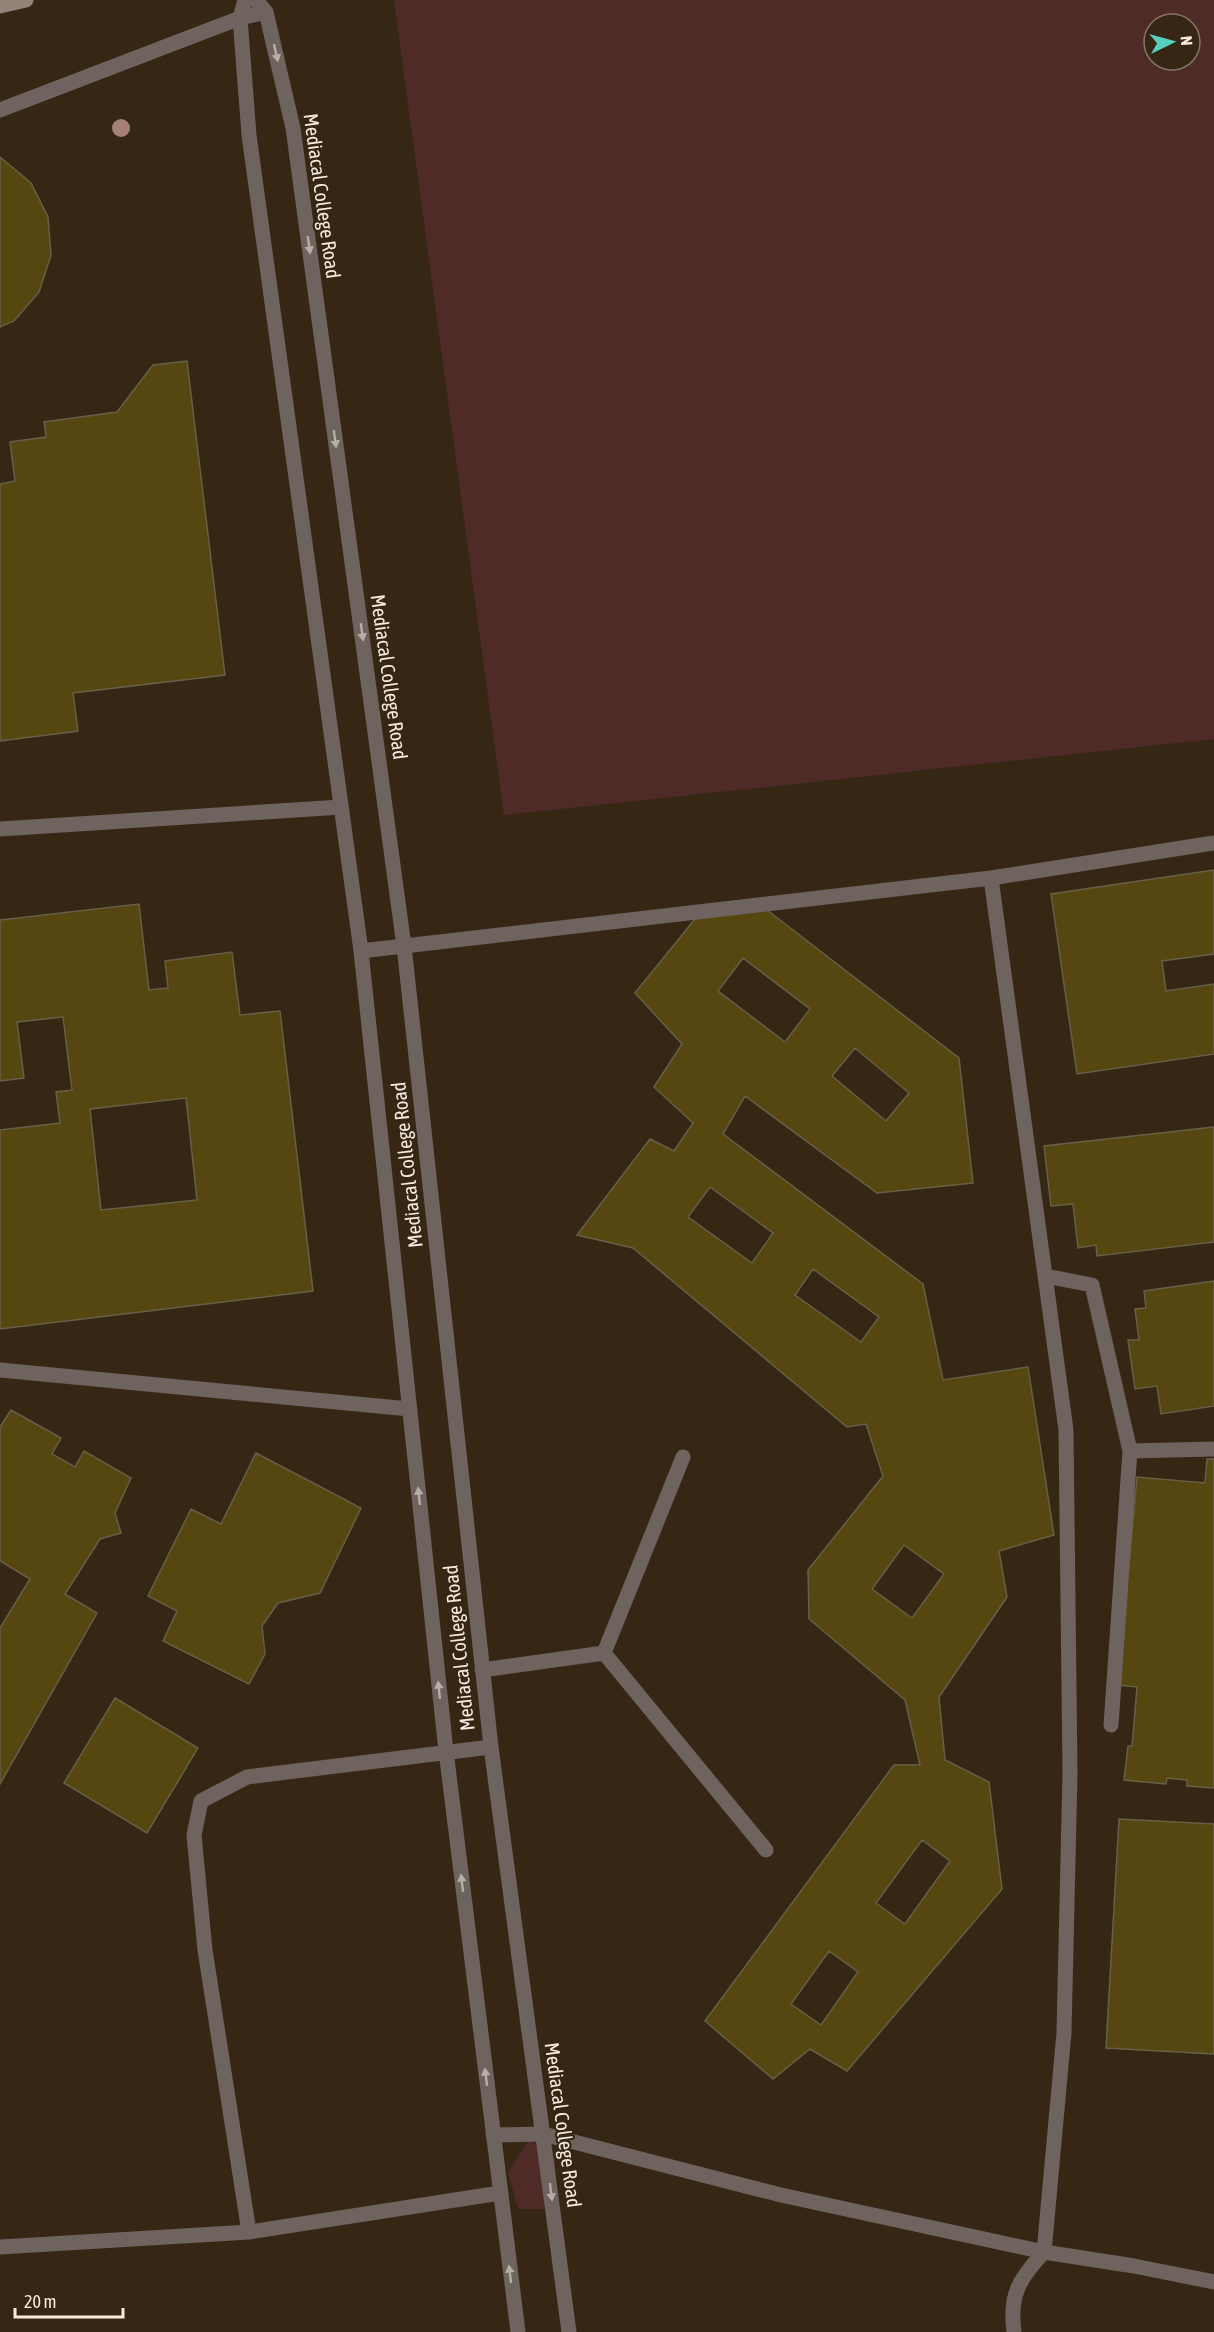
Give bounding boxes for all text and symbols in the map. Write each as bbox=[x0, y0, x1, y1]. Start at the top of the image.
north arrow bbox=[1142, 12, 1202, 72]
text: N bbox=[1178, 35, 1196, 46]
one-way arrow bbox=[272, 44, 281, 63]
street label: Mediacal College Road bbox=[300, 112, 345, 280]
one-way arrow bbox=[304, 236, 313, 255]
one-way arrow bbox=[331, 429, 340, 448]
street label: Mediacal College Road bbox=[367, 593, 412, 761]
one-way arrow bbox=[357, 622, 366, 641]
street label: Mediacal College Road bbox=[386, 1081, 427, 1249]
one-way arrow bbox=[414, 1486, 424, 1505]
street label: Mediacal College Road bbox=[438, 1564, 479, 1732]
one-way arrow bbox=[435, 1680, 444, 1699]
one-way arrow bbox=[457, 1874, 467, 1893]
street label: Mediacal College Road bbox=[541, 2041, 586, 2209]
one-way arrow bbox=[481, 2067, 490, 2086]
one-way arrow bbox=[546, 2182, 555, 2201]
one-way arrow bbox=[505, 2264, 515, 2283]
scale bar bbox=[15, 2281, 123, 2319]
text: 20 m bbox=[24, 2291, 56, 2312]

